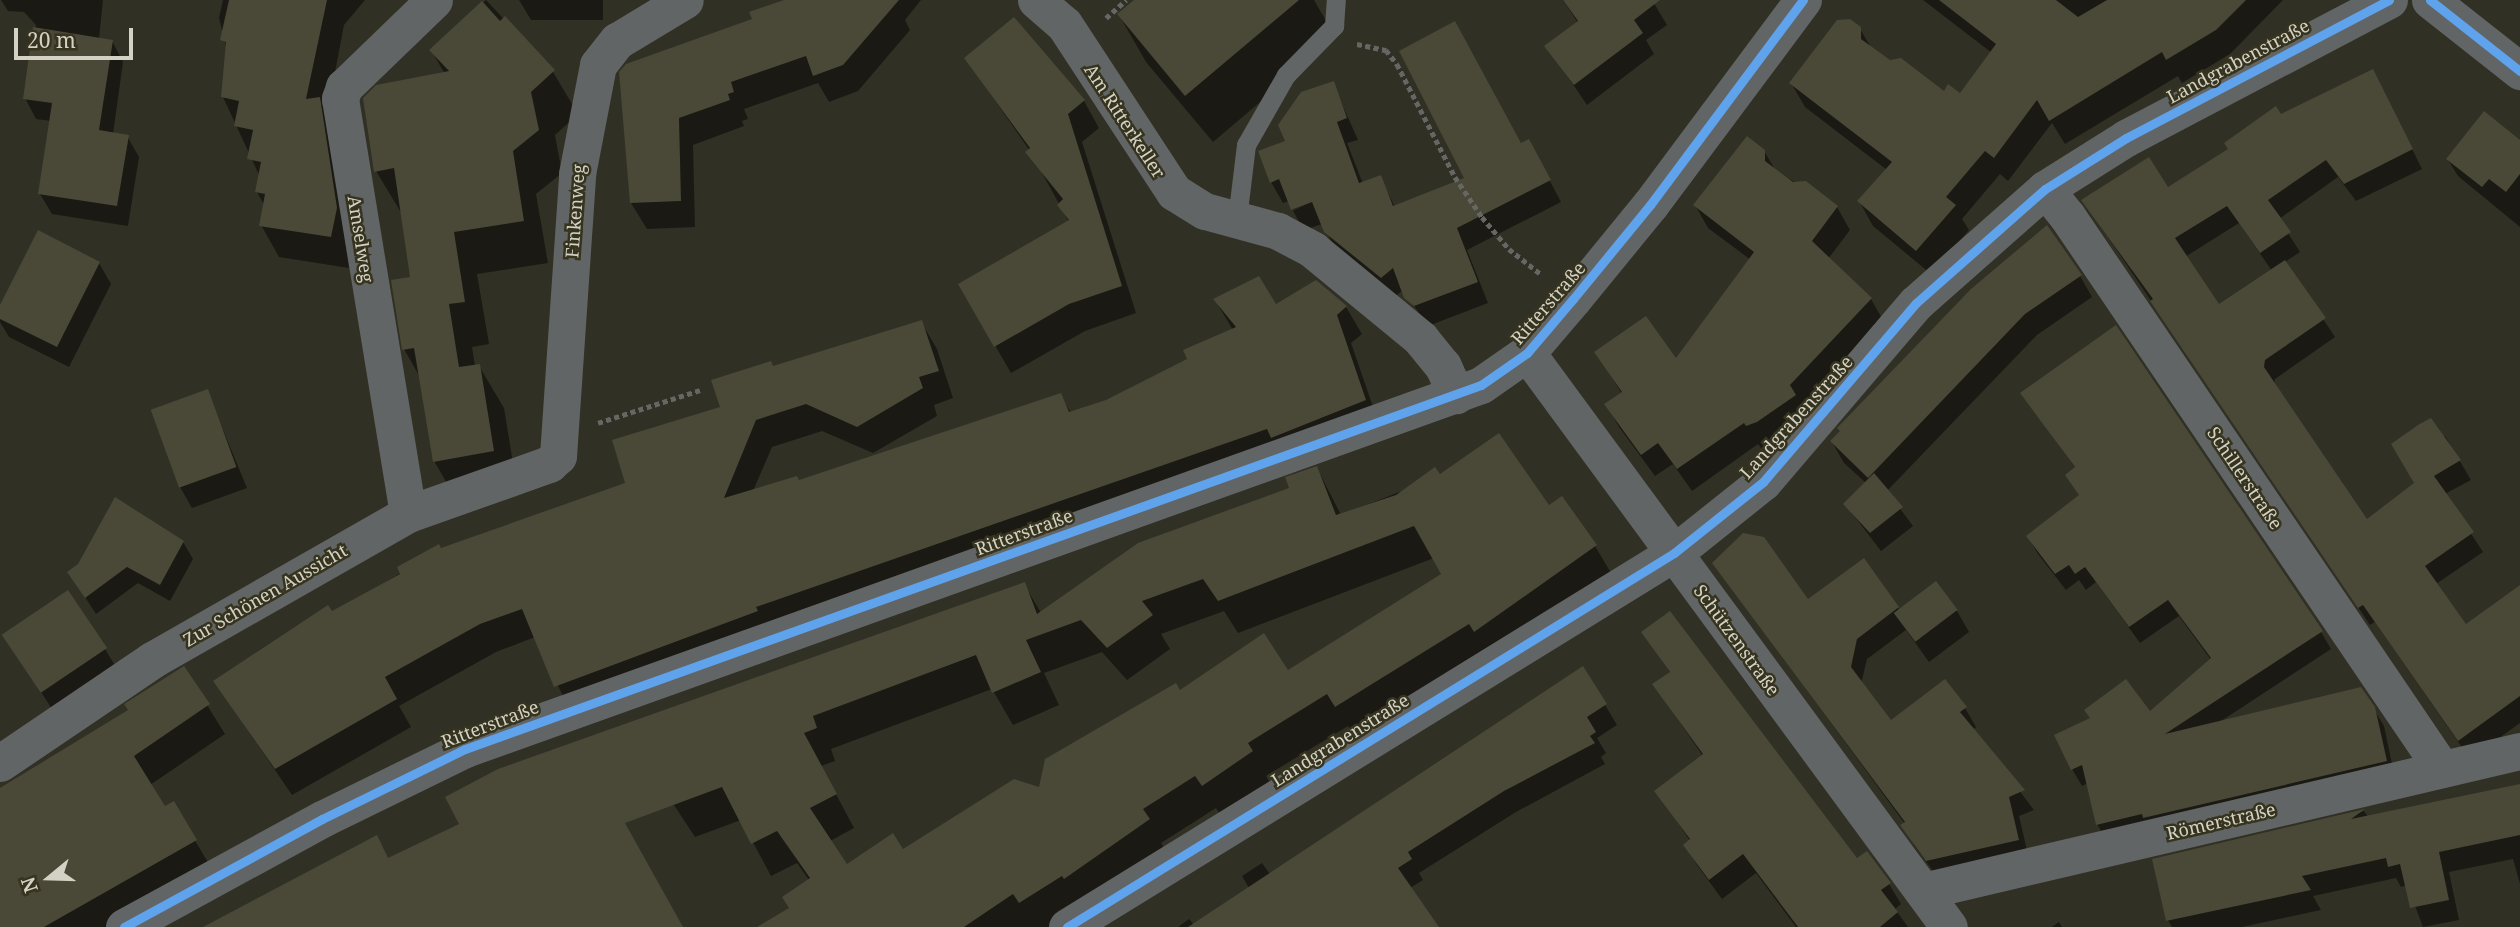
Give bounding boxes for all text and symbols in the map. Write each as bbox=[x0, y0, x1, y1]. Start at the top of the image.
scale bar bbox=[18, 14, 136, 58]
street label: Landgrabenstraße bbox=[2163, 14, 2313, 108]
text: 20 m bbox=[27, 26, 76, 54]
street label: Am Ritterkeller bbox=[1080, 60, 1170, 182]
street label: Finkenweg bbox=[561, 163, 589, 259]
street label: Amselweg bbox=[343, 194, 379, 284]
street label: Ritterstraße bbox=[1506, 257, 1590, 349]
street label: Landgrabenstraße bbox=[1735, 351, 1857, 483]
street label: Schillerstraße bbox=[2203, 423, 2287, 533]
street label: Ritterstraße bbox=[972, 504, 1076, 560]
street label: Zur Schönen Aussicht bbox=[179, 539, 351, 651]
street label: Schützenstraße bbox=[1689, 580, 1785, 700]
street label: Landgrabenstraße bbox=[1267, 689, 1413, 791]
street label: Ritterstraße bbox=[438, 696, 542, 752]
street label: Römerstraße bbox=[2164, 798, 2278, 844]
north arrow bbox=[14, 843, 84, 913]
text: N bbox=[14, 874, 44, 896]

